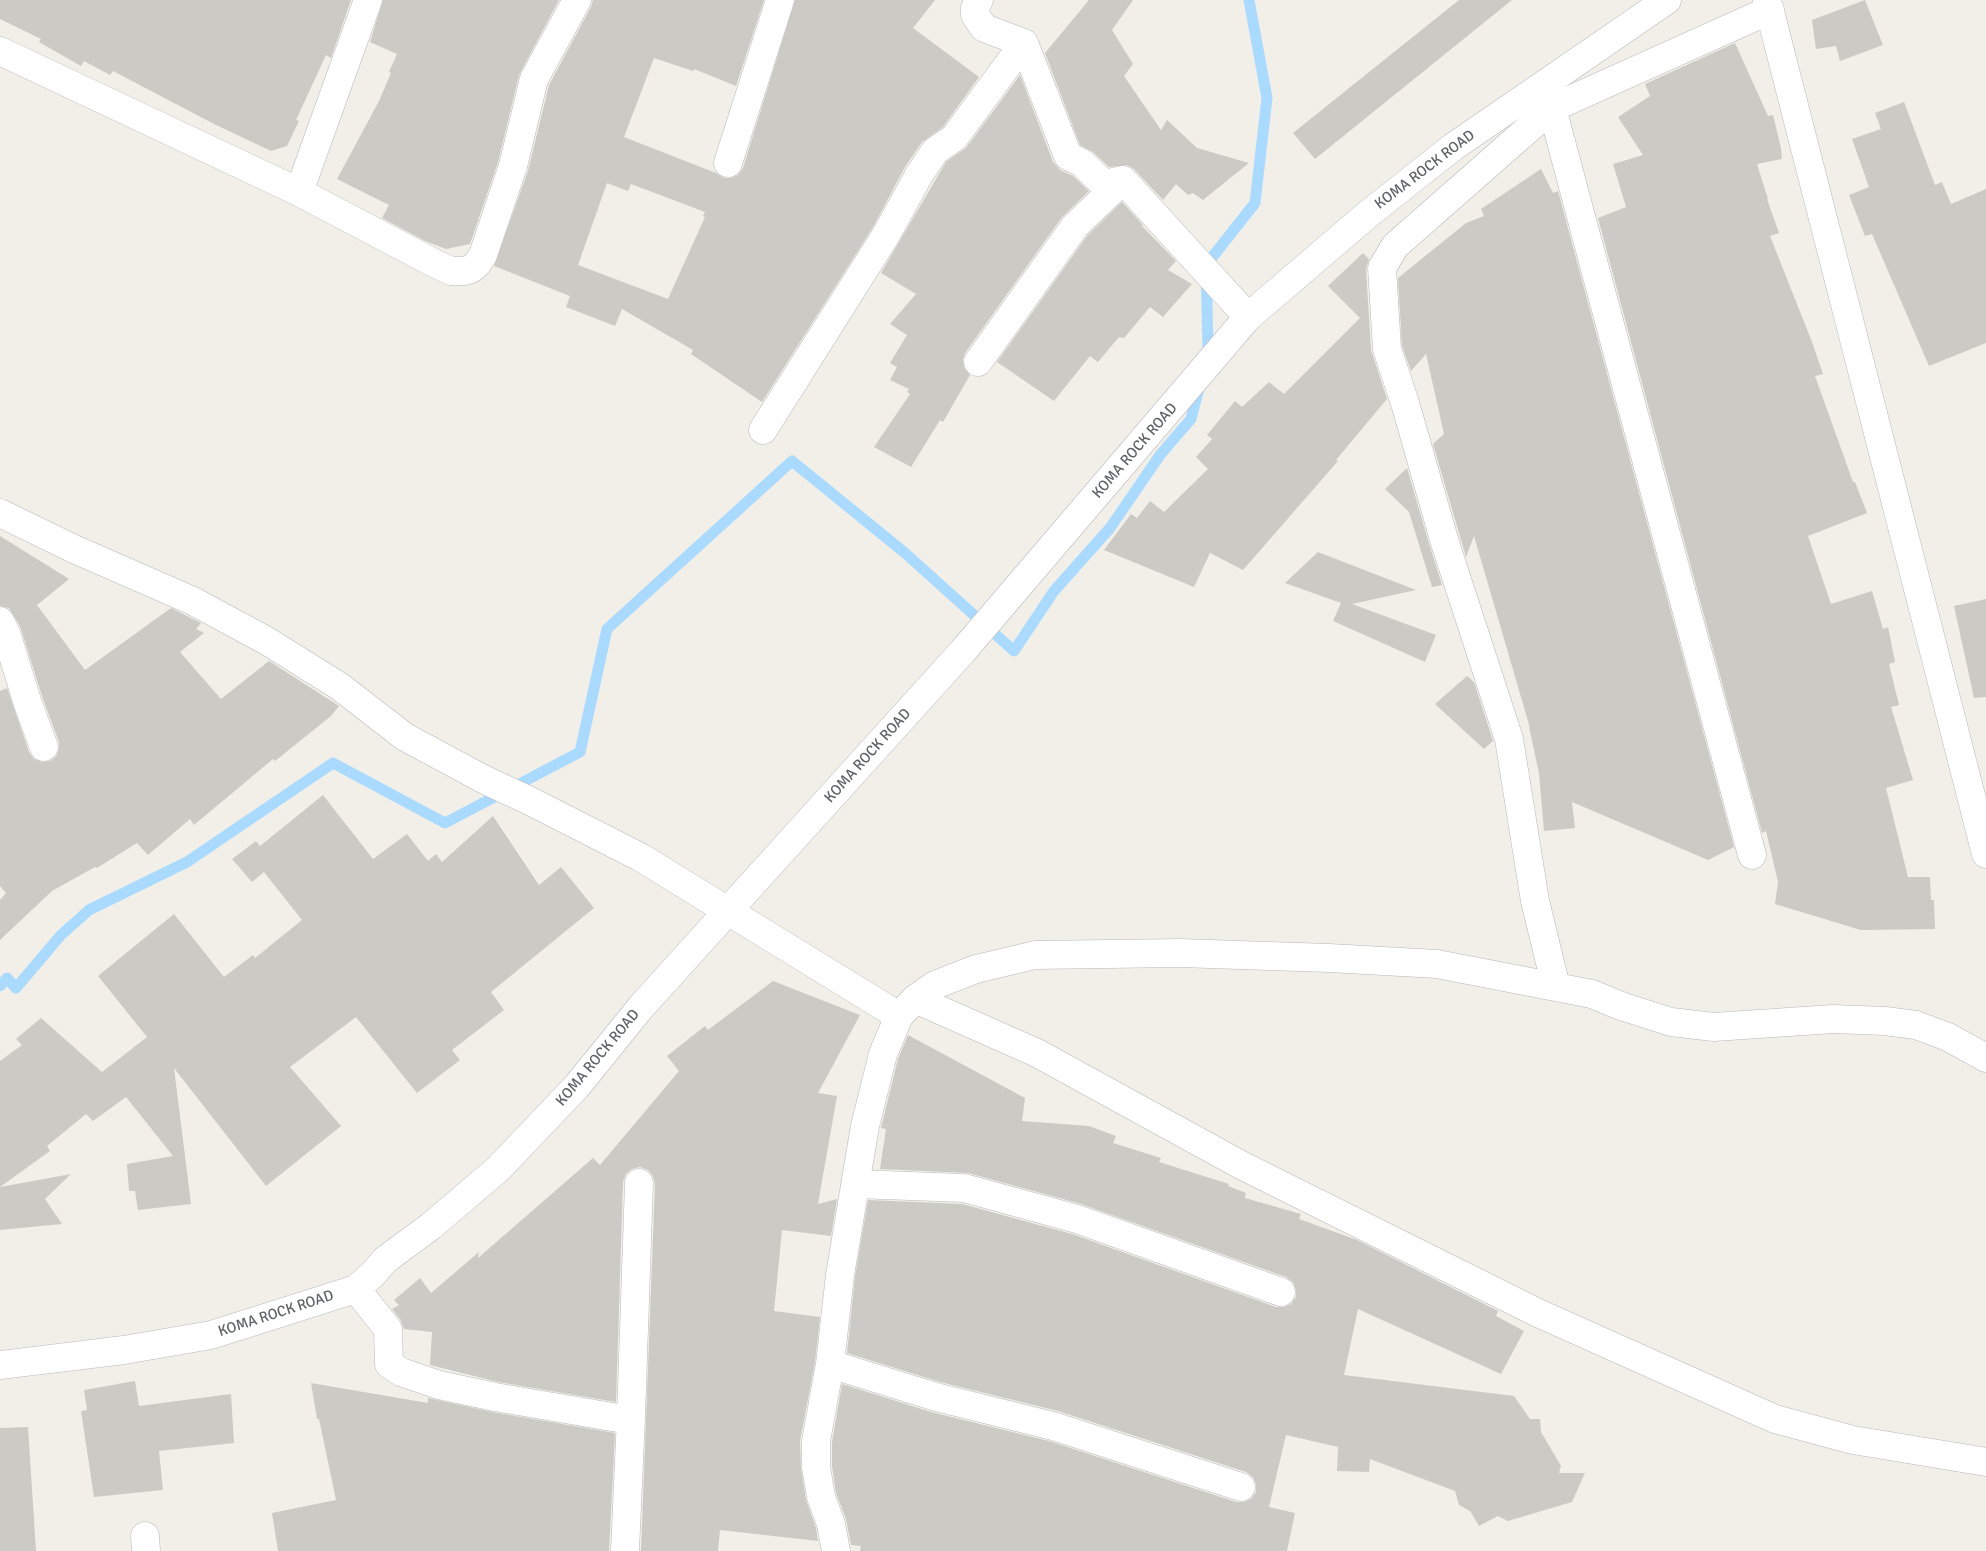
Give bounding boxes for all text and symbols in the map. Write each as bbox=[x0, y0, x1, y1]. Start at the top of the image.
street label: KOMA ROCK ROAD bbox=[1371, 127, 1479, 213]
street label: KOMA ROCK ROAD bbox=[1089, 400, 1181, 502]
street label: KOMA ROCK ROAD bbox=[821, 705, 915, 807]
street label: KOMA ROCK ROAD bbox=[552, 1006, 644, 1110]
street label: KOMA ROCK ROAD bbox=[216, 1287, 336, 1341]

